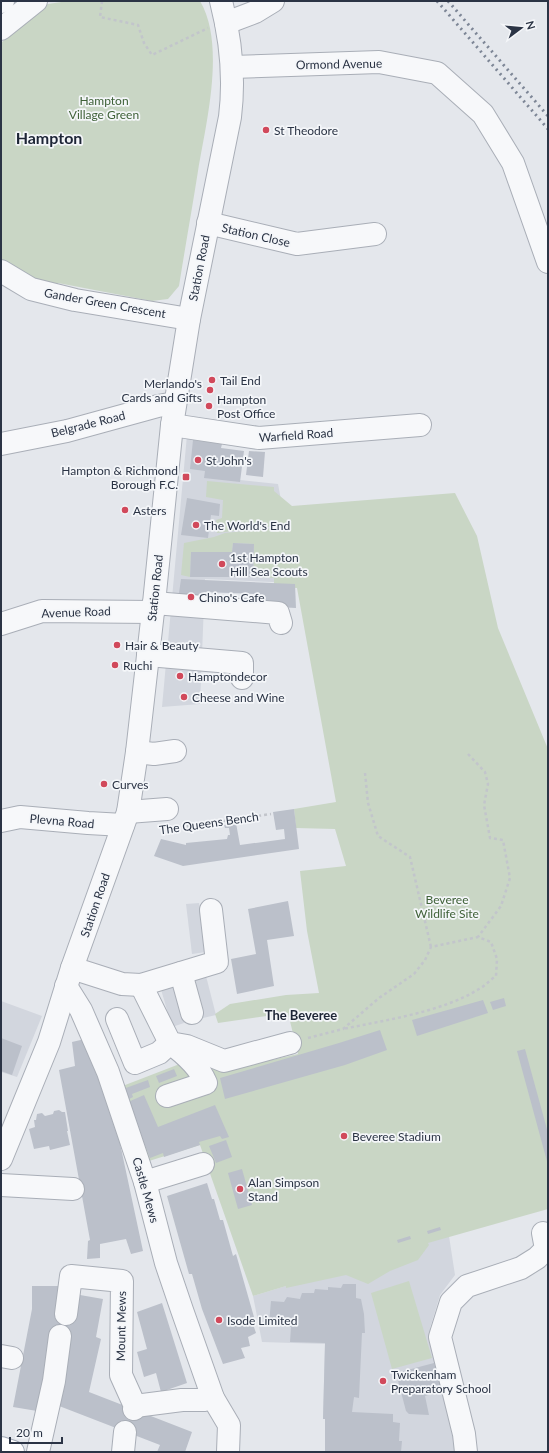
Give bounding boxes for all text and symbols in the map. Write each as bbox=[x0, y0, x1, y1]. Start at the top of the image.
north arrow bbox=[501, 8, 541, 48]
text: N bbox=[524, 19, 539, 31]
street label: Ormond Avenue bbox=[296, 56, 382, 72]
park label: Hampton Village Green bbox=[69, 93, 139, 122]
place label: St Theodore bbox=[274, 123, 338, 138]
marker: St Theodore bbox=[261, 125, 271, 135]
district label: Hampton bbox=[16, 128, 82, 147]
street label: Station Close bbox=[220, 220, 292, 250]
street label: Station Road bbox=[185, 234, 213, 302]
street label: Gander Green Crescent bbox=[43, 285, 168, 321]
place label: Tail End bbox=[220, 373, 261, 388]
marker: Tail End bbox=[207, 375, 217, 385]
place label: Merlando's Cards and Gifts bbox=[121, 376, 202, 405]
marker: Merlando's Cards and Gifts bbox=[205, 385, 215, 395]
place label: Hampton Post Office bbox=[217, 392, 275, 421]
marker: Hampton Post Office bbox=[204, 401, 214, 411]
street label: Belgrade Road bbox=[49, 408, 127, 440]
street label: Warfield Road bbox=[258, 425, 334, 445]
place label: St John's bbox=[206, 453, 252, 468]
marker: St John's bbox=[193, 455, 203, 465]
place label: Hampton & Richmond Borough F.C. bbox=[61, 463, 178, 492]
marker: Hampton & Richmond Borough F.C. bbox=[181, 472, 191, 482]
place label: Asters bbox=[133, 503, 166, 518]
marker: Asters bbox=[120, 505, 130, 515]
place label: The World's End bbox=[204, 518, 290, 533]
marker: The World's End bbox=[191, 520, 201, 530]
place label: 1st Hampton Hill Sea Scouts bbox=[230, 550, 308, 579]
street label: Station Road bbox=[144, 554, 166, 622]
marker: 1st Hampton Hill Sea Scouts bbox=[217, 559, 227, 569]
place label: Chino's Cafe bbox=[199, 590, 265, 605]
marker: Chino's Cafe bbox=[186, 592, 196, 602]
street label: Avenue Road bbox=[41, 603, 111, 621]
place label: Hair & Beauty bbox=[125, 638, 200, 653]
marker: Hair & Beauty bbox=[112, 640, 122, 650]
place label: Ruchi bbox=[123, 658, 152, 673]
marker: Ruchi bbox=[110, 660, 120, 670]
place label: Hamptondecor bbox=[188, 669, 268, 684]
marker: Hamptondecor bbox=[175, 671, 185, 681]
place label: Cheese and Wine bbox=[192, 690, 285, 705]
marker: Cheese and Wine bbox=[179, 692, 189, 702]
place label: Curves bbox=[112, 777, 149, 792]
marker: Curves bbox=[99, 779, 109, 789]
street label: The Queens Bench bbox=[158, 809, 260, 837]
street label: Plevna Road bbox=[29, 811, 95, 831]
street label: Station Road bbox=[77, 871, 113, 939]
park label: Beveree Wildlife Site bbox=[415, 892, 479, 921]
district label: The Beveree bbox=[265, 1007, 337, 1023]
place label: Beveree Stadium bbox=[352, 1129, 441, 1144]
marker: Beveree Stadium bbox=[339, 1131, 349, 1141]
street label: Castle Mews bbox=[129, 1155, 163, 1225]
place label: Alan Simpson Stand bbox=[248, 1175, 319, 1204]
marker: Alan Simpson Stand bbox=[235, 1184, 245, 1194]
street label: Mount Mews bbox=[113, 1291, 129, 1361]
place label: Isode Limited bbox=[227, 1313, 297, 1328]
marker: Isode Limited bbox=[214, 1315, 224, 1325]
place label: Twickenham Preparatory School bbox=[391, 1367, 491, 1396]
marker: Twickenham Preparatory School bbox=[378, 1376, 388, 1386]
scale bar bbox=[10, 1419, 62, 1445]
text: 20 m bbox=[16, 1425, 43, 1440]

